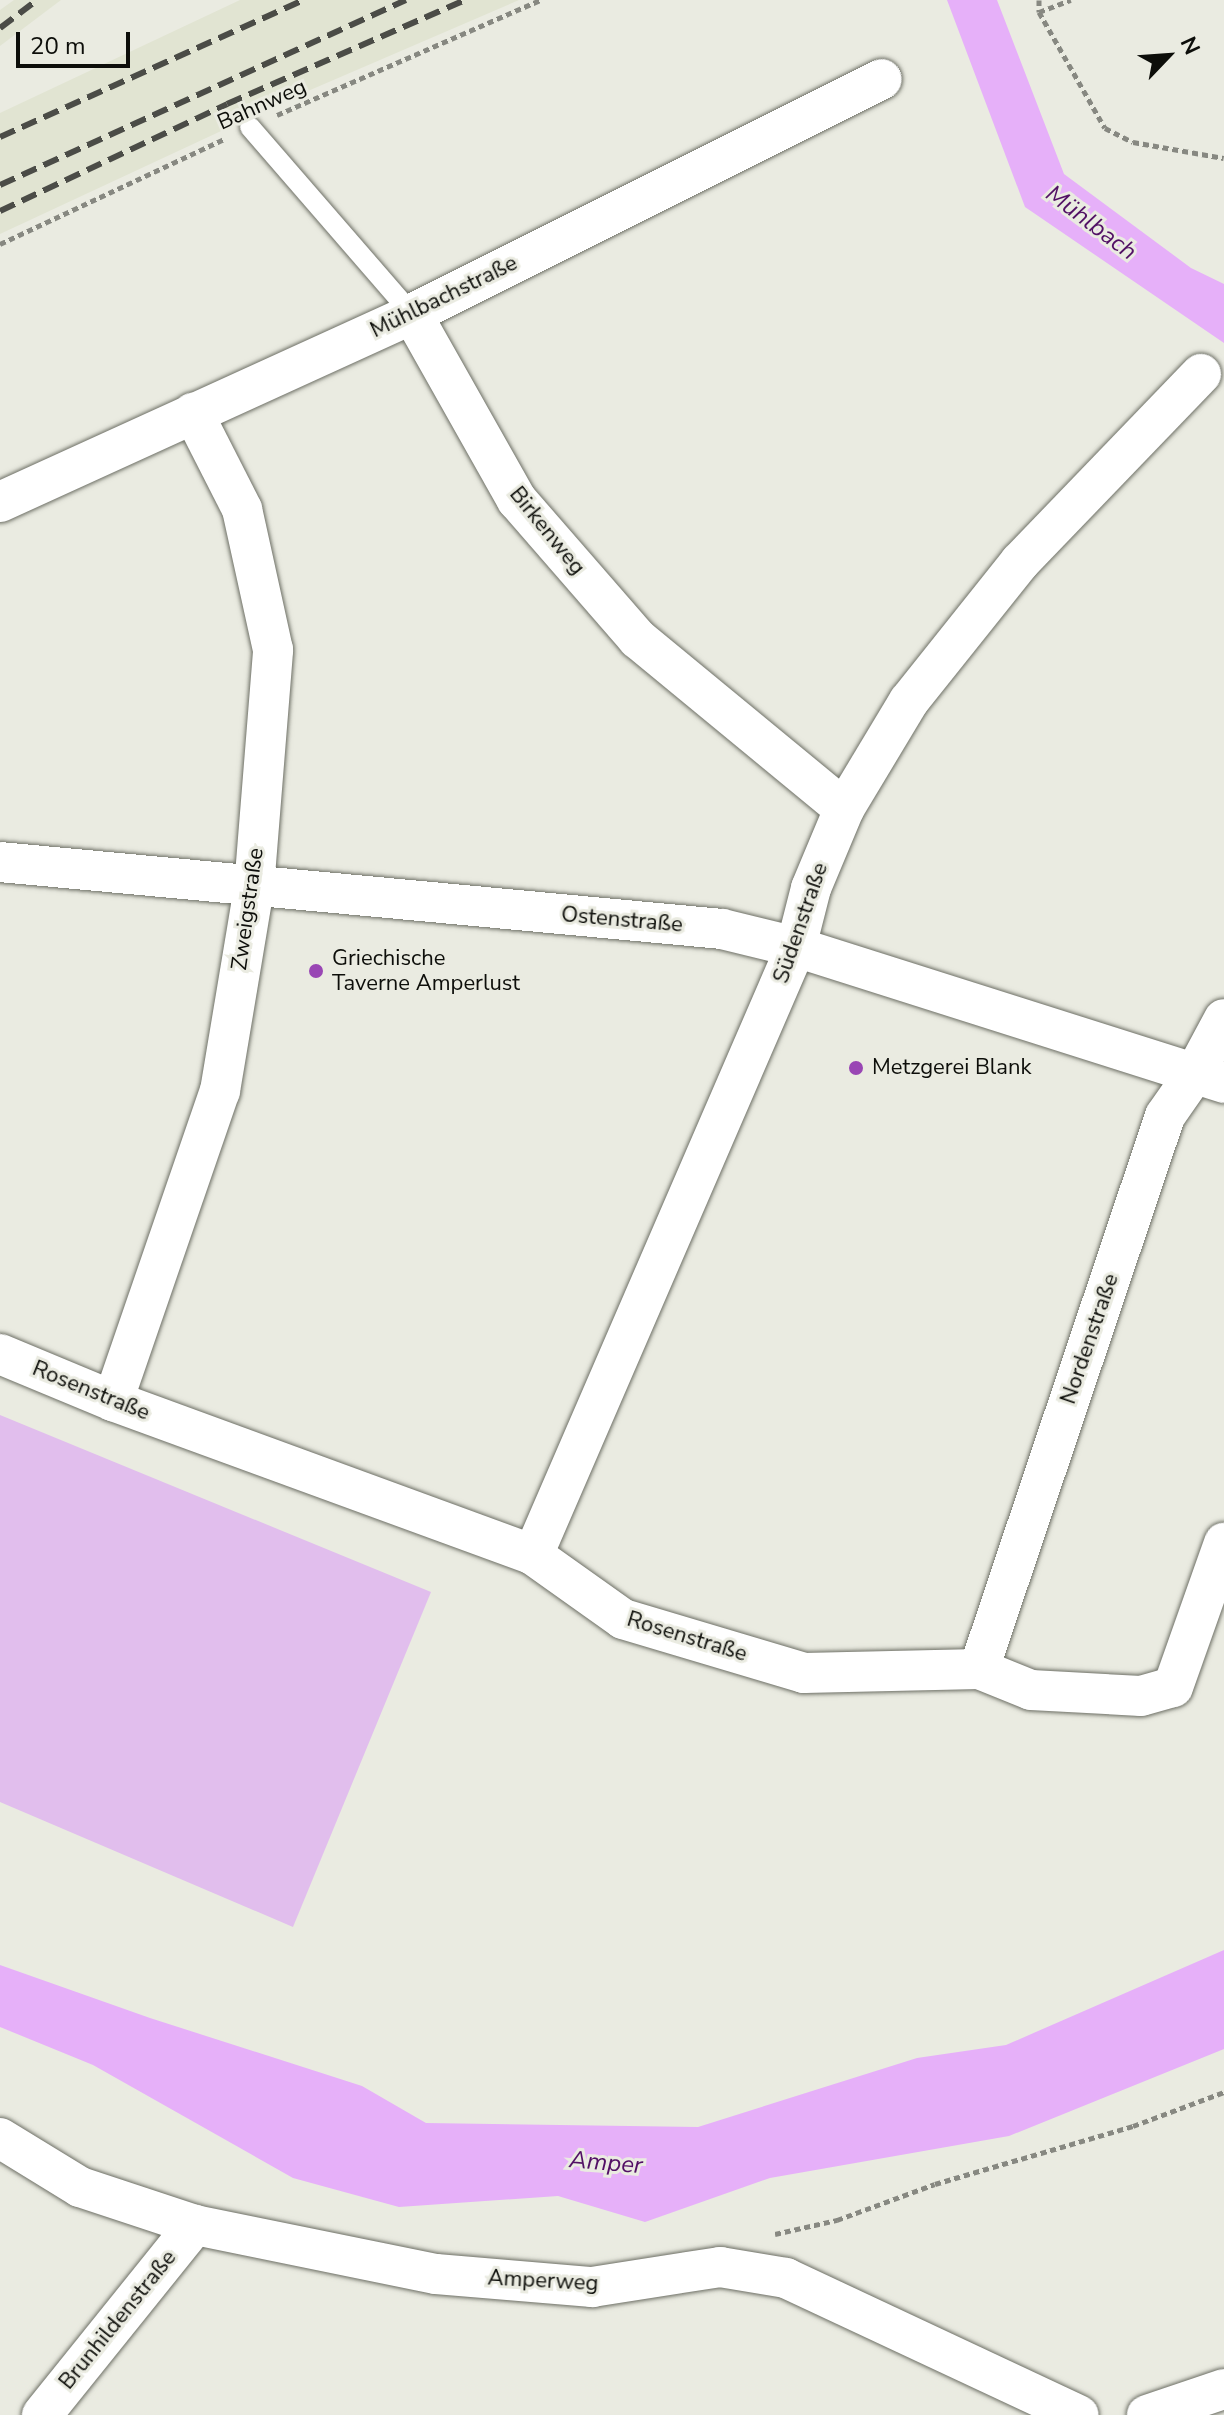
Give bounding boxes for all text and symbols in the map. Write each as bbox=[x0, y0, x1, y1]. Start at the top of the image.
scale bar bbox=[20, 16, 134, 66]
north arrow bbox=[1128, 16, 1208, 96]
text: 20 m bbox=[30, 30, 86, 62]
text: N bbox=[1173, 32, 1207, 60]
street label: Bahnweg bbox=[214, 74, 310, 136]
water label: Mühlbach bbox=[1040, 180, 1142, 266]
street label: Mühlbachstraße bbox=[366, 250, 522, 344]
street label: Birkenweg bbox=[504, 482, 590, 580]
street label: Zweigstraße bbox=[226, 846, 270, 972]
street label: Südenstraße bbox=[768, 859, 834, 987]
street label: Ostenstraße bbox=[560, 902, 684, 938]
place label: Griechische Taverne Amperlust bbox=[332, 945, 520, 996]
marker: Griechische Taverne Amperlust bbox=[307, 962, 325, 980]
place label: Metzgerei Blank bbox=[872, 1055, 1032, 1081]
marker: Metzgerei Blank bbox=[847, 1059, 865, 1077]
street label: Nordenstraße bbox=[1055, 1270, 1125, 1408]
street label: Rosenstraße bbox=[28, 1355, 154, 1427]
street label: Rosenstraße bbox=[624, 1606, 750, 1668]
water label: Amper bbox=[568, 2145, 644, 2181]
street label: Brunhildenstraße bbox=[54, 2245, 182, 2395]
street label: Amperweg bbox=[487, 2265, 599, 2297]

